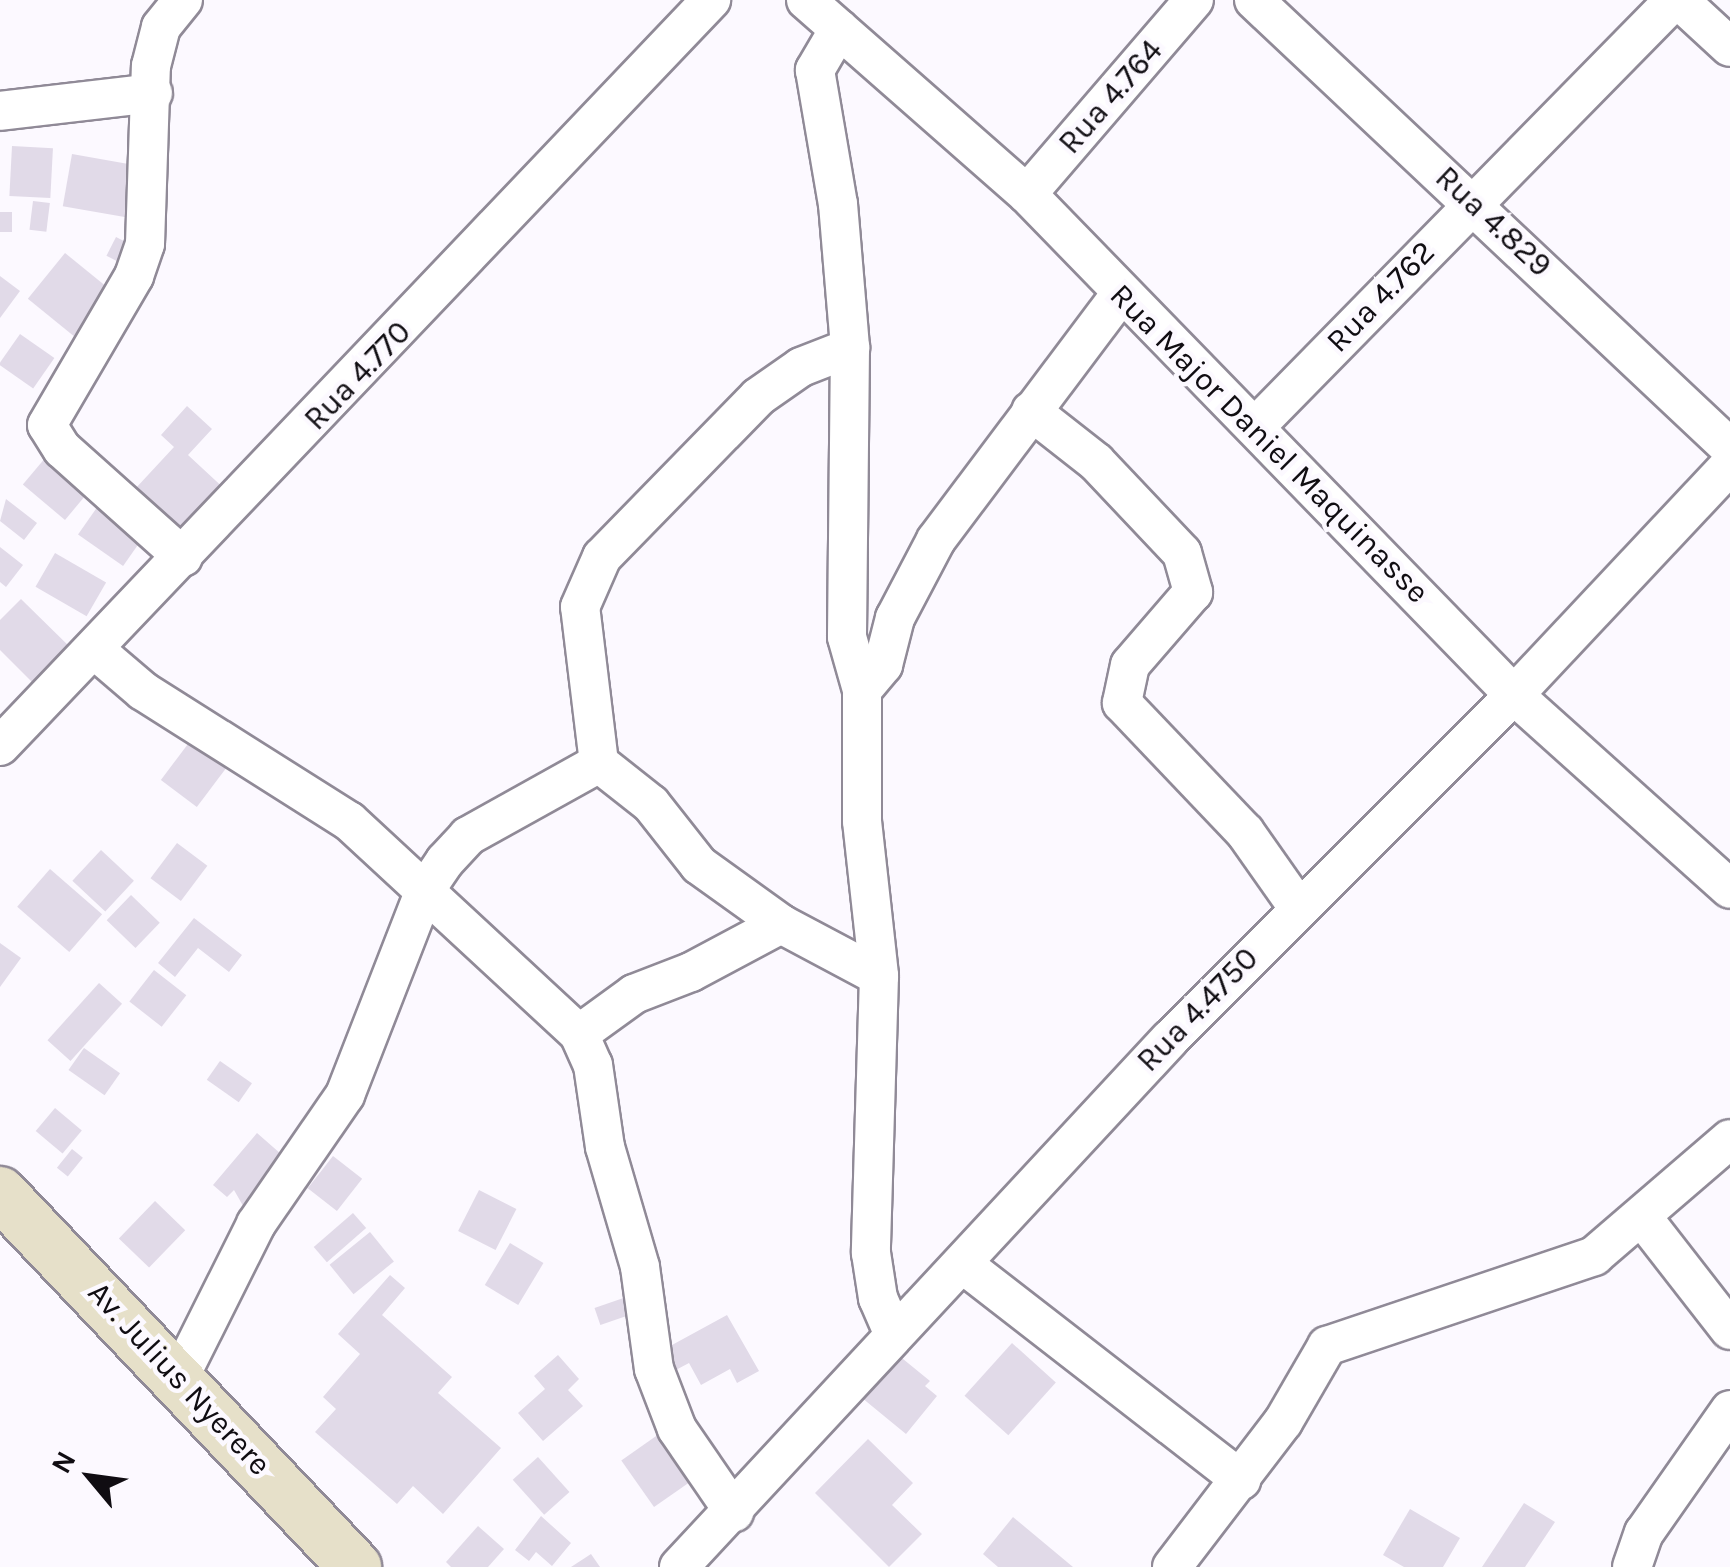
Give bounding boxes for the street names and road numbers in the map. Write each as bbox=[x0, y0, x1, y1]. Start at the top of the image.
street label: Rua 4.764 bbox=[1051, 32, 1171, 162]
street label: Rua 4.829 bbox=[1427, 159, 1559, 285]
street label: Rua 4.762 bbox=[1319, 233, 1443, 361]
street label: Rua Major Daniel Maquinasse bbox=[1101, 276, 1437, 612]
street label: Rua 4.770 bbox=[297, 313, 419, 439]
street label: Rua 4.4750 bbox=[1129, 940, 1267, 1080]
street label: Av. Julius Nyerere bbox=[79, 1274, 279, 1484]

